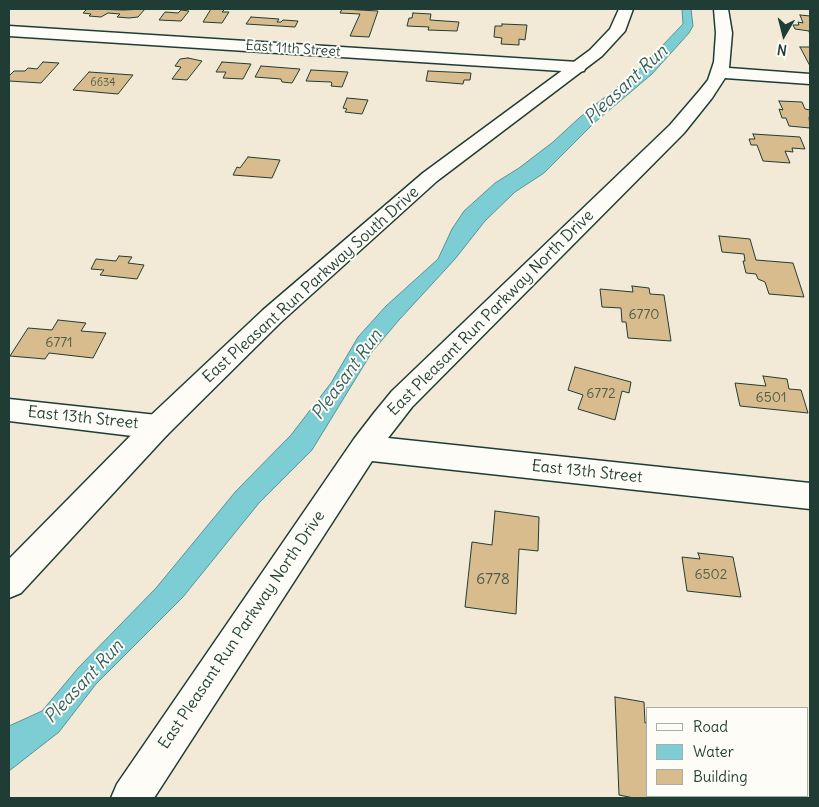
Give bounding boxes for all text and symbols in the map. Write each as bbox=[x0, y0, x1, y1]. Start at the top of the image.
north arrow bbox=[759, 10, 809, 60]
street label: East 11th Street bbox=[245, 37, 341, 61]
text: N bbox=[776, 40, 788, 59]
water label: Pleasant Run bbox=[580, 41, 672, 129]
house number: 6634 bbox=[90, 76, 116, 90]
street label: East Pleasant Run Parkway South Drive bbox=[199, 183, 423, 387]
street label: East Pleasant Run Parkway North Drive bbox=[384, 206, 598, 420]
house number: 6770 bbox=[628, 307, 660, 323]
water label: Pleasant Run bbox=[307, 326, 387, 424]
house number: 6771 bbox=[45, 335, 73, 351]
house number: 6772 bbox=[586, 386, 616, 402]
house number: 6501 bbox=[756, 390, 786, 406]
street label: East 13th Street bbox=[27, 403, 139, 433]
street label: East 13th Street bbox=[531, 457, 643, 487]
street label: East Pleasant Run Parkway North Drive bbox=[155, 507, 329, 753]
house number: 6502 bbox=[694, 567, 728, 583]
house number: 6778 bbox=[476, 569, 510, 589]
water label: Pleasant Run bbox=[40, 636, 128, 728]
legend bbox=[646, 707, 809, 797]
text: Road bbox=[693, 717, 728, 736]
text: Water bbox=[693, 742, 734, 761]
text: Building bbox=[693, 767, 748, 786]

